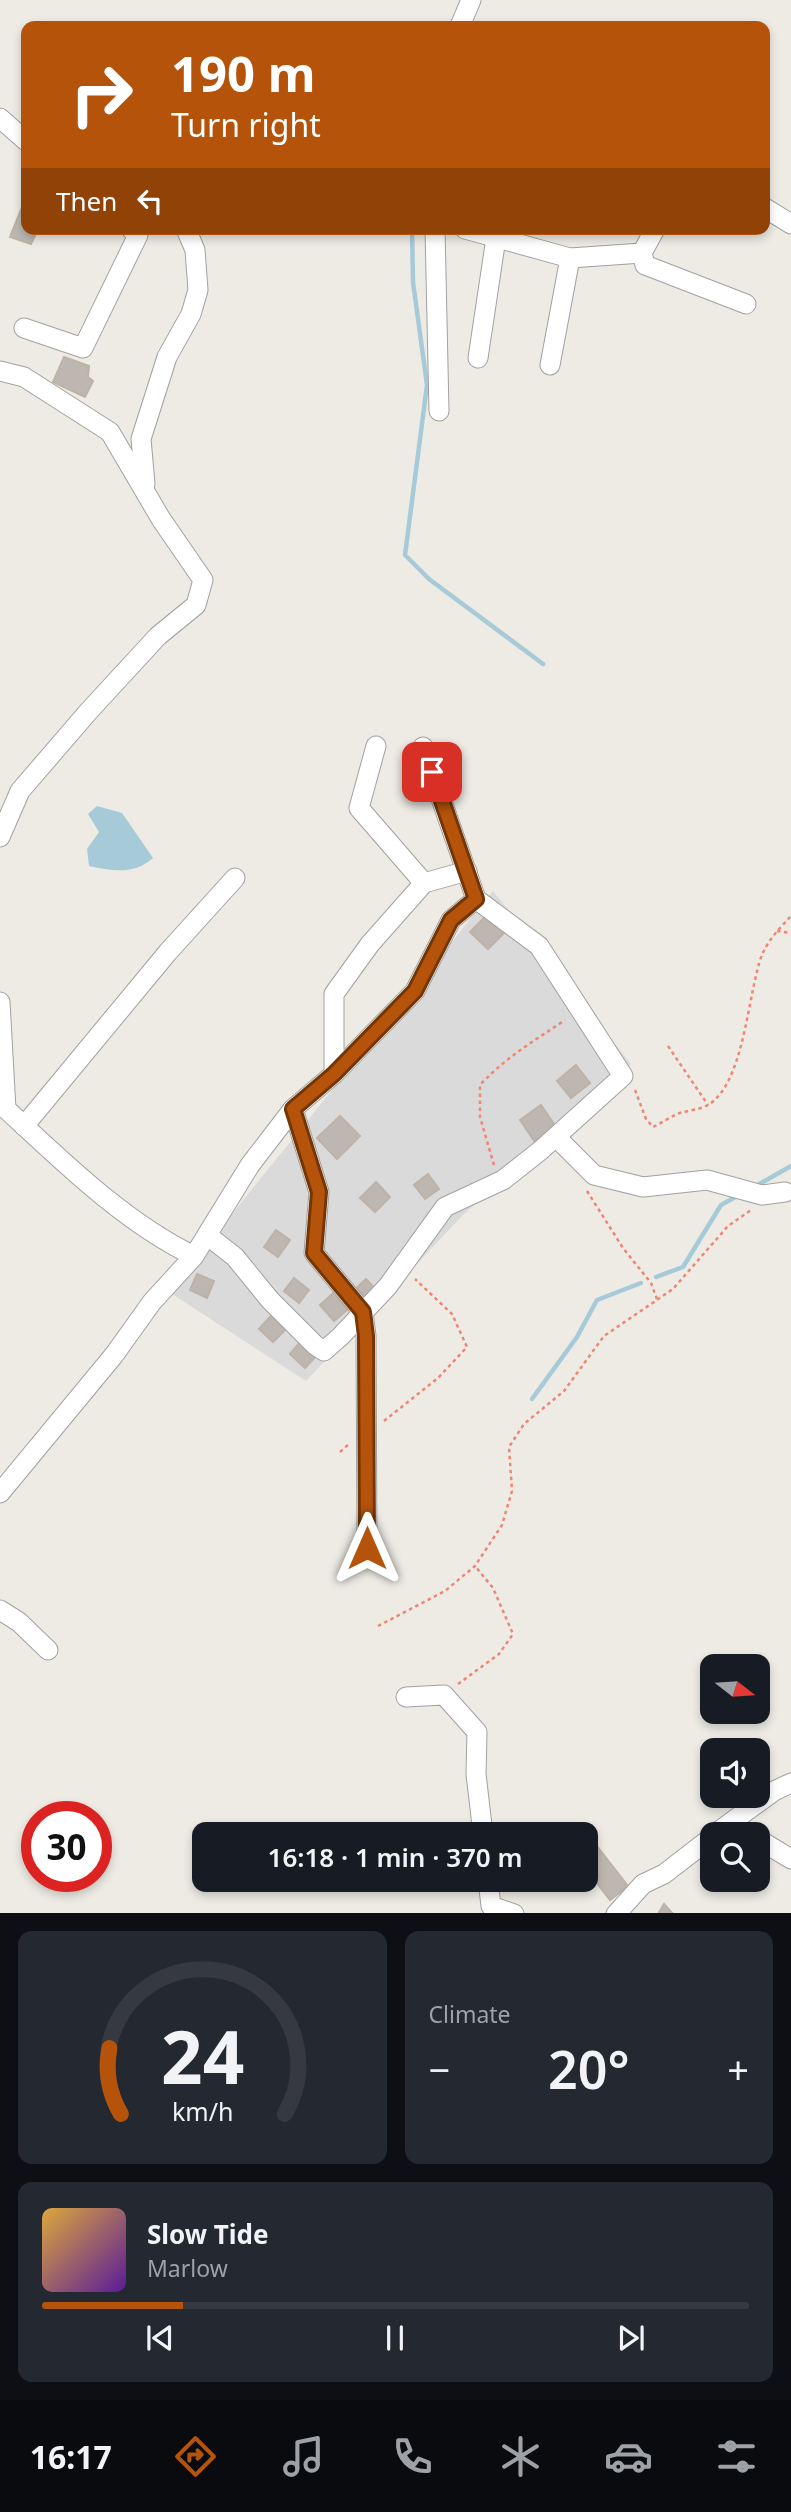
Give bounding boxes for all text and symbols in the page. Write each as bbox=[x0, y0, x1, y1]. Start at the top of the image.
text: 190 m bbox=[171, 40, 316, 106]
icon: right bbox=[56, 49, 147, 140]
text: Turn right bbox=[171, 103, 321, 146]
icon: left bbox=[131, 182, 169, 220]
text: Then bbox=[56, 183, 117, 219]
pin bbox=[402, 742, 462, 802]
icon: arrive bbox=[413, 753, 451, 791]
position arrow bbox=[330, 1511, 404, 1585]
north arrow bbox=[700, 1654, 770, 1724]
map controls bbox=[700, 1654, 770, 1892]
button: sound bbox=[700, 1738, 770, 1808]
speed limit sign: 30 bbox=[21, 1801, 112, 1892]
button: search bbox=[700, 1822, 770, 1892]
text: 16:18 · 1 min · 370 m bbox=[268, 1839, 522, 1875]
text: Climate bbox=[429, 1998, 511, 2030]
text: 24 bbox=[161, 2006, 244, 2105]
text: 20° bbox=[548, 2033, 630, 2104]
text: − bbox=[429, 2043, 450, 2095]
text: + bbox=[727, 2043, 749, 2095]
text: km/h bbox=[171, 2093, 233, 2127]
text: Slow Tide bbox=[147, 2216, 269, 2252]
text: Marlow bbox=[147, 2252, 228, 2284]
icon: previous bbox=[141, 2319, 179, 2357]
icon: pause bbox=[376, 2319, 414, 2357]
icon: next bbox=[612, 2319, 650, 2357]
icon: directions bbox=[171, 2432, 220, 2481]
icon: music bbox=[279, 2432, 328, 2481]
icon: phone bbox=[388, 2432, 437, 2481]
icon: climate bbox=[496, 2432, 545, 2481]
icon: car bbox=[604, 2432, 653, 2481]
icon: filters bbox=[712, 2432, 761, 2481]
text: 16:17 bbox=[30, 2435, 112, 2478]

